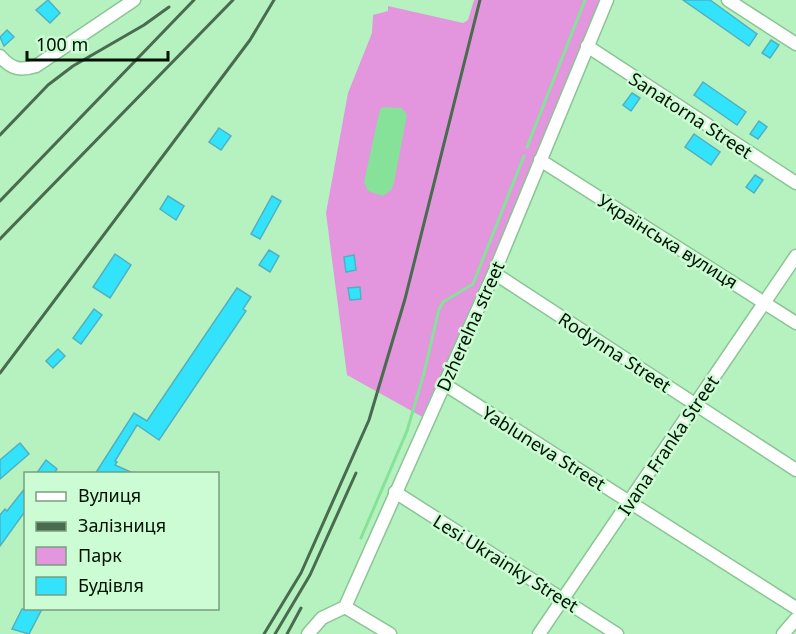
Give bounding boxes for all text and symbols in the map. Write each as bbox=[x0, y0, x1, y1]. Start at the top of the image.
scale bar bbox=[27, 24, 168, 62]
text: 100 m bbox=[36, 32, 88, 56]
street label: Sanatorna Street bbox=[625, 66, 758, 164]
street label: Українська вулиця bbox=[593, 188, 743, 294]
street label: Dzherelna street bbox=[431, 257, 510, 395]
street label: Rodynna Street bbox=[554, 307, 676, 398]
street label: Ivana Franka Street bbox=[612, 370, 724, 519]
street label: Yabluneva Street bbox=[478, 400, 611, 496]
legend bbox=[24, 472, 219, 610]
text: Вулиця bbox=[78, 483, 141, 507]
street label: Lesi Ukrainky Street bbox=[429, 509, 584, 618]
text: Залізниця bbox=[78, 513, 166, 537]
text: Парк bbox=[78, 543, 122, 567]
text: Будівля bbox=[78, 573, 144, 597]

